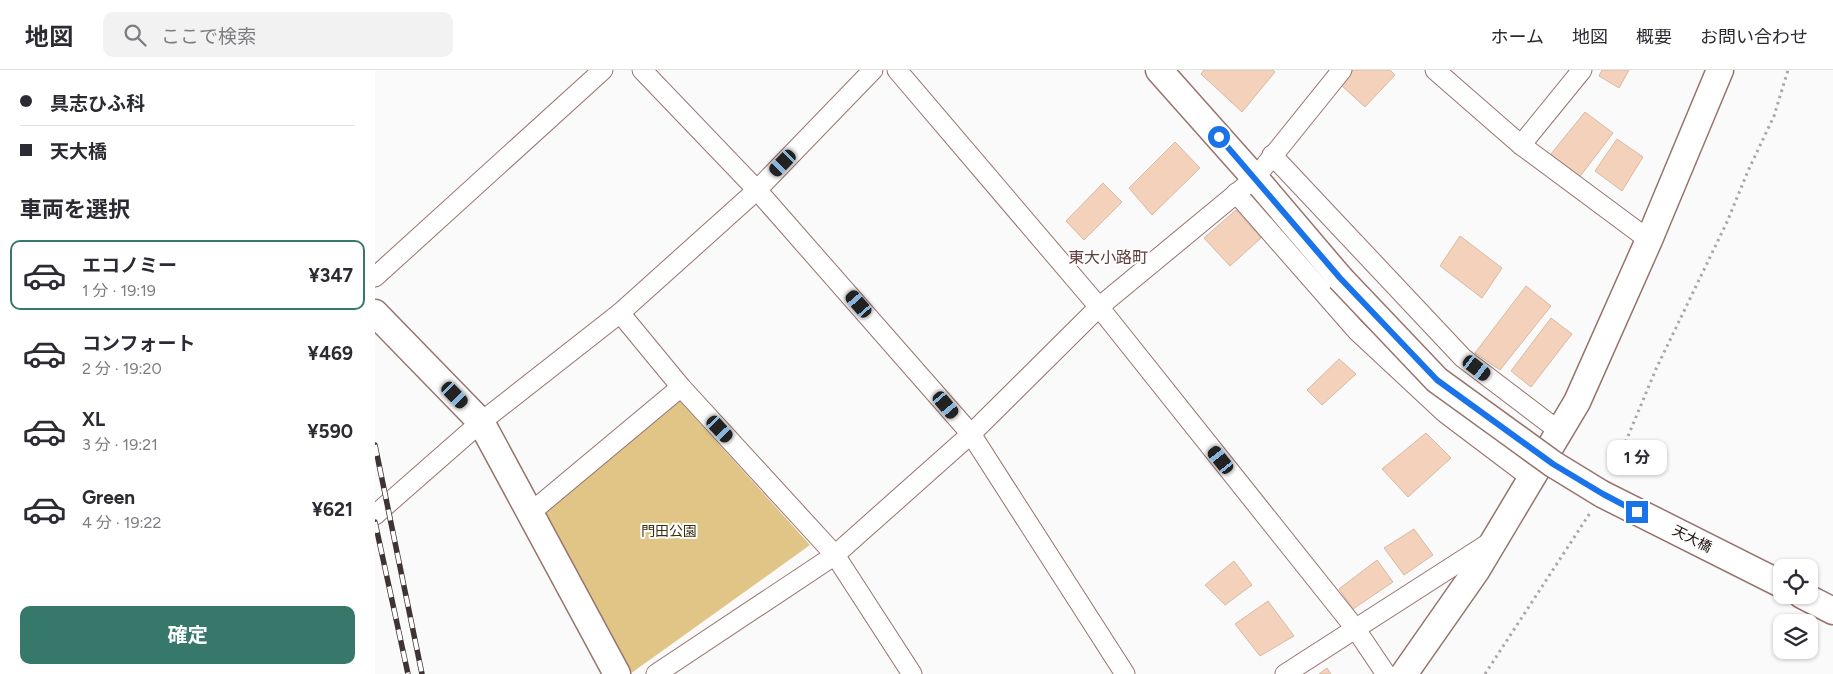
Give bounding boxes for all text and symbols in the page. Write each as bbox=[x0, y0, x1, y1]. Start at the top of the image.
search box bbox=[103, 12, 453, 57]
icon: search bbox=[121, 21, 149, 49]
text: 地図 bbox=[25, 22, 73, 51]
text: ここで検索 bbox=[161, 25, 256, 48]
text: ホーム bbox=[1491, 26, 1544, 48]
text: 地図 bbox=[1572, 26, 1608, 48]
text: 概要 bbox=[1636, 26, 1672, 48]
text: お問い合わせ bbox=[1700, 26, 1808, 48]
text: 具志ひふ科 bbox=[50, 92, 145, 115]
route start bbox=[1208, 126, 1230, 148]
text: 天大橋 bbox=[50, 140, 107, 163]
car bbox=[767, 147, 798, 179]
text: 車両を選択 bbox=[20, 196, 130, 223]
district label: 東大小路町 bbox=[1068, 248, 1148, 267]
icon: car bbox=[22, 253, 67, 298]
text: エコノミー bbox=[82, 254, 177, 277]
text: ¥347 bbox=[309, 264, 353, 287]
text: 1 分 · 19:19 bbox=[82, 281, 156, 300]
car bbox=[843, 288, 874, 320]
icon: car bbox=[22, 331, 67, 376]
text: コンフォート bbox=[82, 332, 195, 355]
text: ¥469 bbox=[308, 342, 353, 365]
car bbox=[1460, 353, 1493, 383]
text: 2 分 · 19:20 bbox=[82, 359, 162, 378]
car bbox=[439, 379, 470, 411]
car bbox=[930, 389, 961, 421]
text: XL bbox=[82, 408, 105, 431]
icon: car bbox=[22, 409, 67, 454]
car bbox=[704, 413, 735, 445]
text: ¥590 bbox=[307, 420, 353, 443]
text: 3 分 · 19:21 bbox=[82, 435, 158, 454]
callout: 1 分 bbox=[1607, 440, 1667, 474]
car bbox=[1205, 444, 1236, 476]
text: 1 分 bbox=[1624, 448, 1650, 467]
text: Green bbox=[82, 486, 135, 509]
icon: car bbox=[22, 487, 67, 532]
text: ¥621 bbox=[312, 498, 353, 521]
route end bbox=[1626, 501, 1648, 523]
text: 4 分 · 19:22 bbox=[82, 513, 161, 532]
street label: 天大橋 bbox=[1669, 522, 1715, 556]
park label: 門田公園 bbox=[641, 523, 697, 540]
map controls bbox=[1773, 559, 1818, 659]
button: locate bbox=[1773, 559, 1818, 604]
button: 確定 bbox=[20, 606, 355, 664]
button: layers bbox=[1773, 614, 1818, 659]

